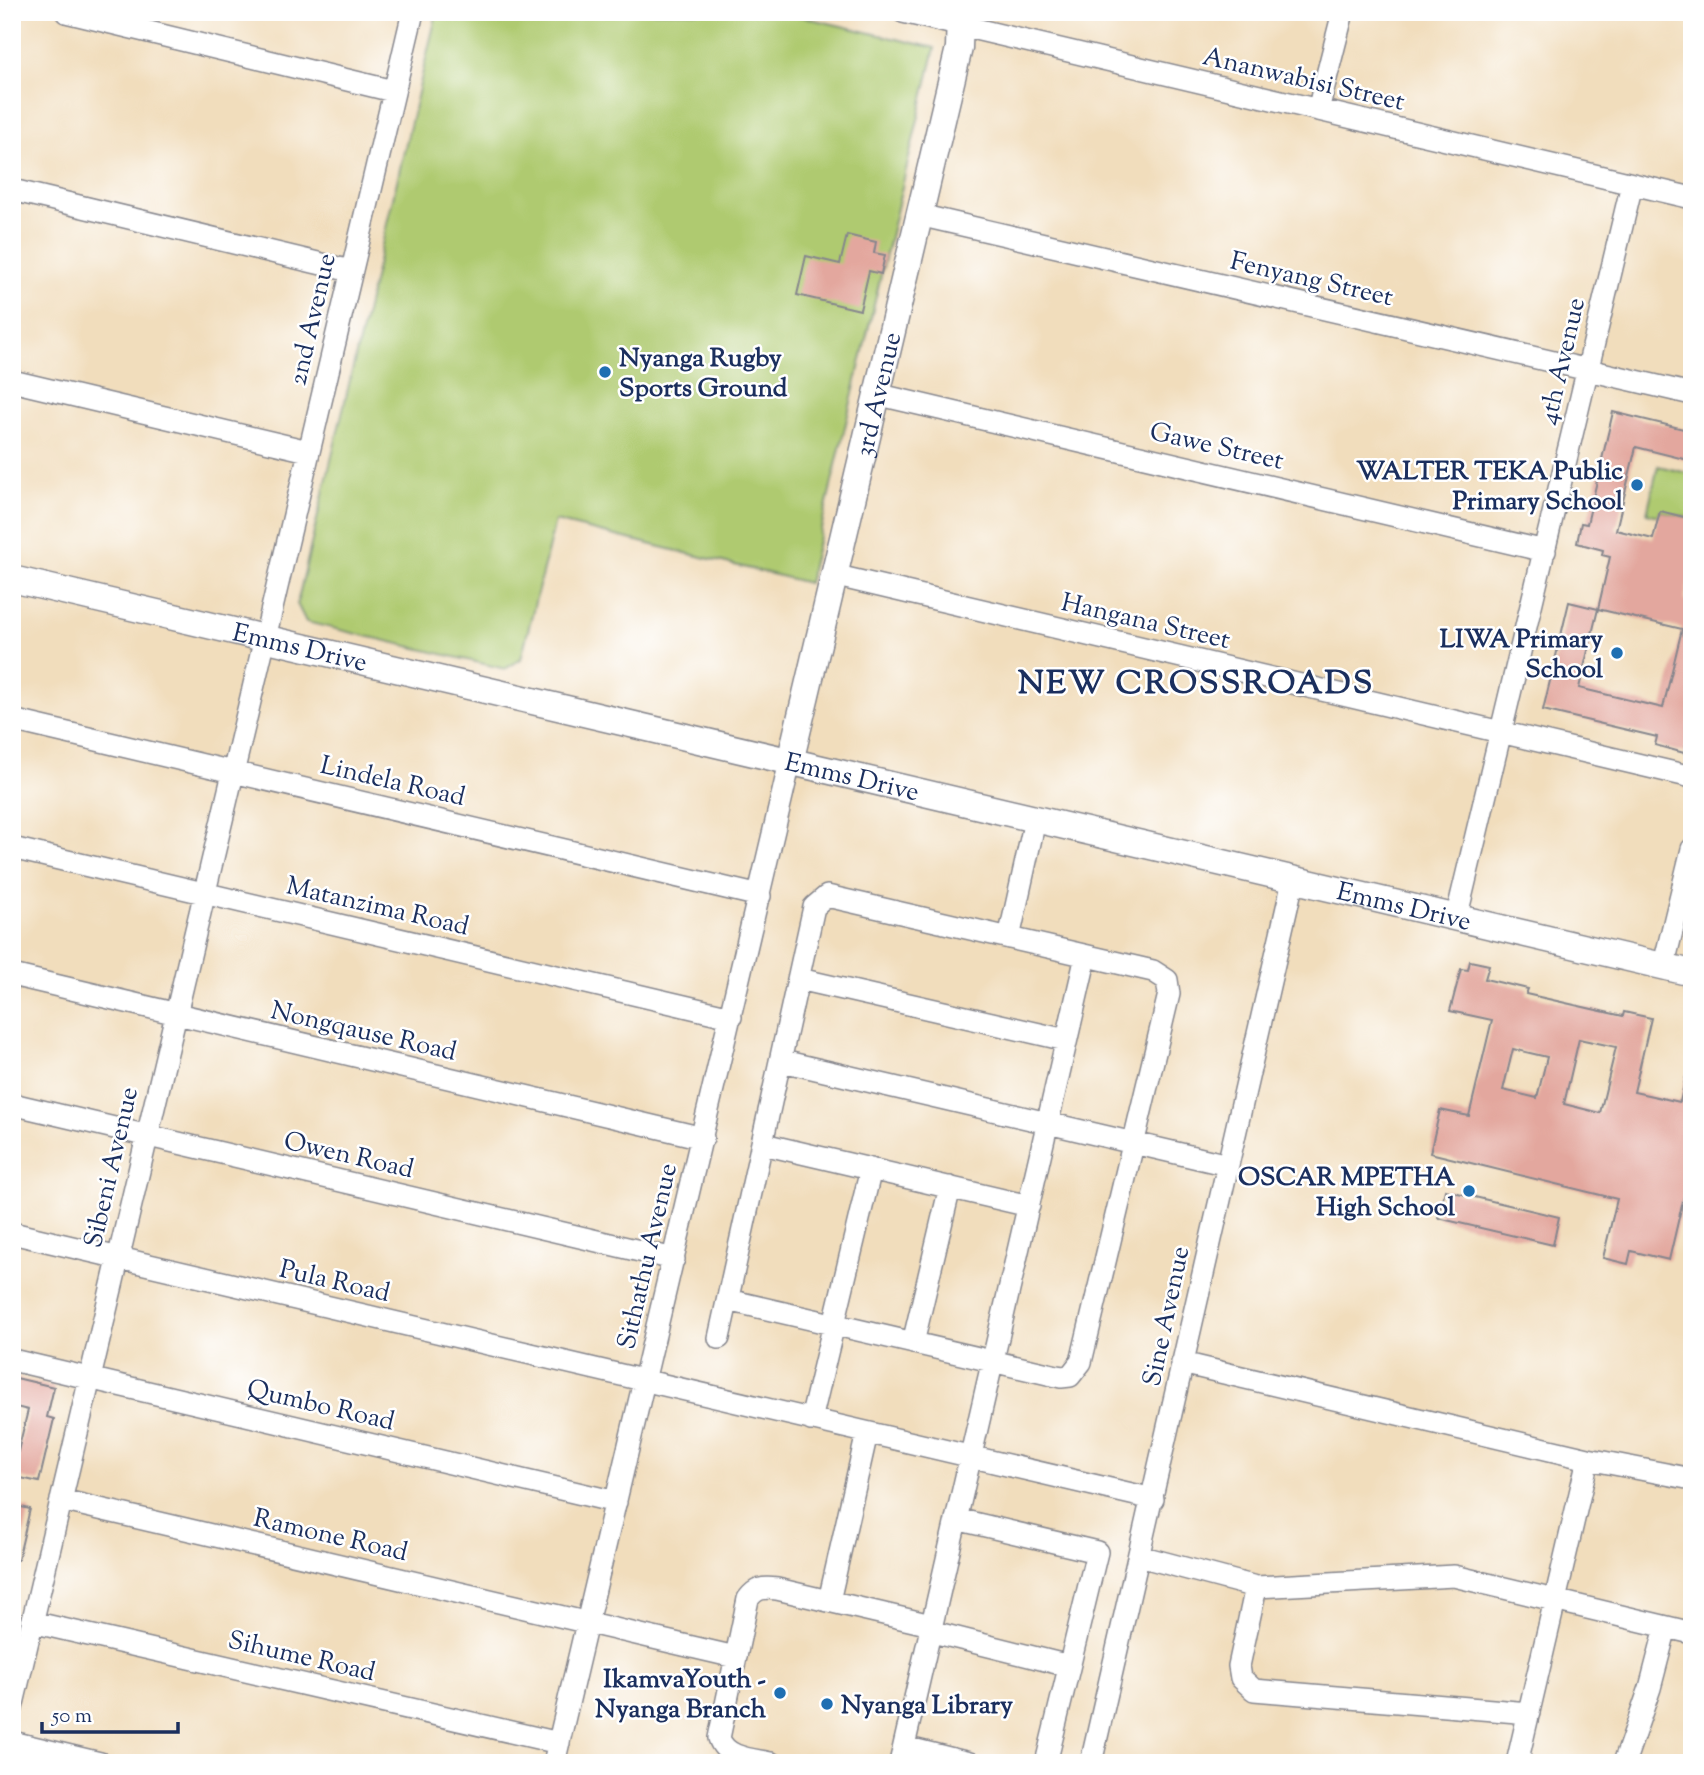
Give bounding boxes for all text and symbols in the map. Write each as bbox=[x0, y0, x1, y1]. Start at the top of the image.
street label: Ananwabisi Street bbox=[1199, 39, 1408, 122]
street label: Fenyang Street bbox=[1226, 244, 1397, 317]
street label: 2nd Avenue bbox=[280, 250, 347, 389]
street label: 4th Avenue bbox=[1531, 294, 1596, 429]
street label: 3rd Avenue bbox=[847, 329, 912, 461]
place label: Nyanga Rugby Sports Ground bbox=[619, 341, 788, 408]
marker: Nyanga Rugby Sports Ground bbox=[597, 364, 613, 380]
street label: Gawe Street bbox=[1146, 414, 1287, 481]
place label: WALTER TEKA Public Primary School bbox=[1356, 454, 1624, 521]
marker: WALTER TEKA Public Primary School bbox=[1629, 477, 1645, 493]
street label: Hangana Street bbox=[1057, 585, 1234, 660]
street label: Emms Drive bbox=[229, 615, 371, 683]
place label: LIWA Primary School bbox=[1440, 622, 1604, 689]
marker: LIWA Primary School bbox=[1609, 645, 1625, 661]
district label: NEW CROSSROADS bbox=[1018, 661, 1374, 709]
street label: Emms Drive bbox=[781, 745, 923, 812]
street label: Lindela Road bbox=[316, 748, 469, 817]
street label: Matanzima Road bbox=[282, 868, 473, 947]
street label: Emms Drive bbox=[1333, 874, 1475, 942]
street label: Nongqause Road bbox=[267, 993, 460, 1072]
street label: Sibeni Avenue bbox=[76, 1083, 149, 1252]
street label: Owen Road bbox=[280, 1124, 417, 1189]
street label: Sithathu Avenue bbox=[609, 1160, 688, 1353]
place label: OSCAR MPETHA High School bbox=[1238, 1160, 1456, 1227]
marker: OSCAR MPETHA High School bbox=[1461, 1183, 1477, 1199]
street label: Sine Avenue bbox=[1135, 1243, 1200, 1390]
street label: Pula Road bbox=[275, 1252, 394, 1313]
street label: Qumbo Road bbox=[243, 1371, 398, 1441]
street label: Ramone Road bbox=[250, 1501, 412, 1572]
street label: Sihume Road bbox=[224, 1623, 379, 1692]
place label: IkamvaYouth - Nyanga Branch bbox=[595, 1662, 767, 1729]
marker: IkamvaYouth - Nyanga Branch bbox=[772, 1685, 788, 1701]
place label: Nyanga Library bbox=[841, 1688, 1013, 1725]
scale bar bbox=[42, 1691, 178, 1735]
marker: Nyanga Library bbox=[819, 1696, 835, 1712]
text: 50 m bbox=[51, 1702, 92, 1732]

